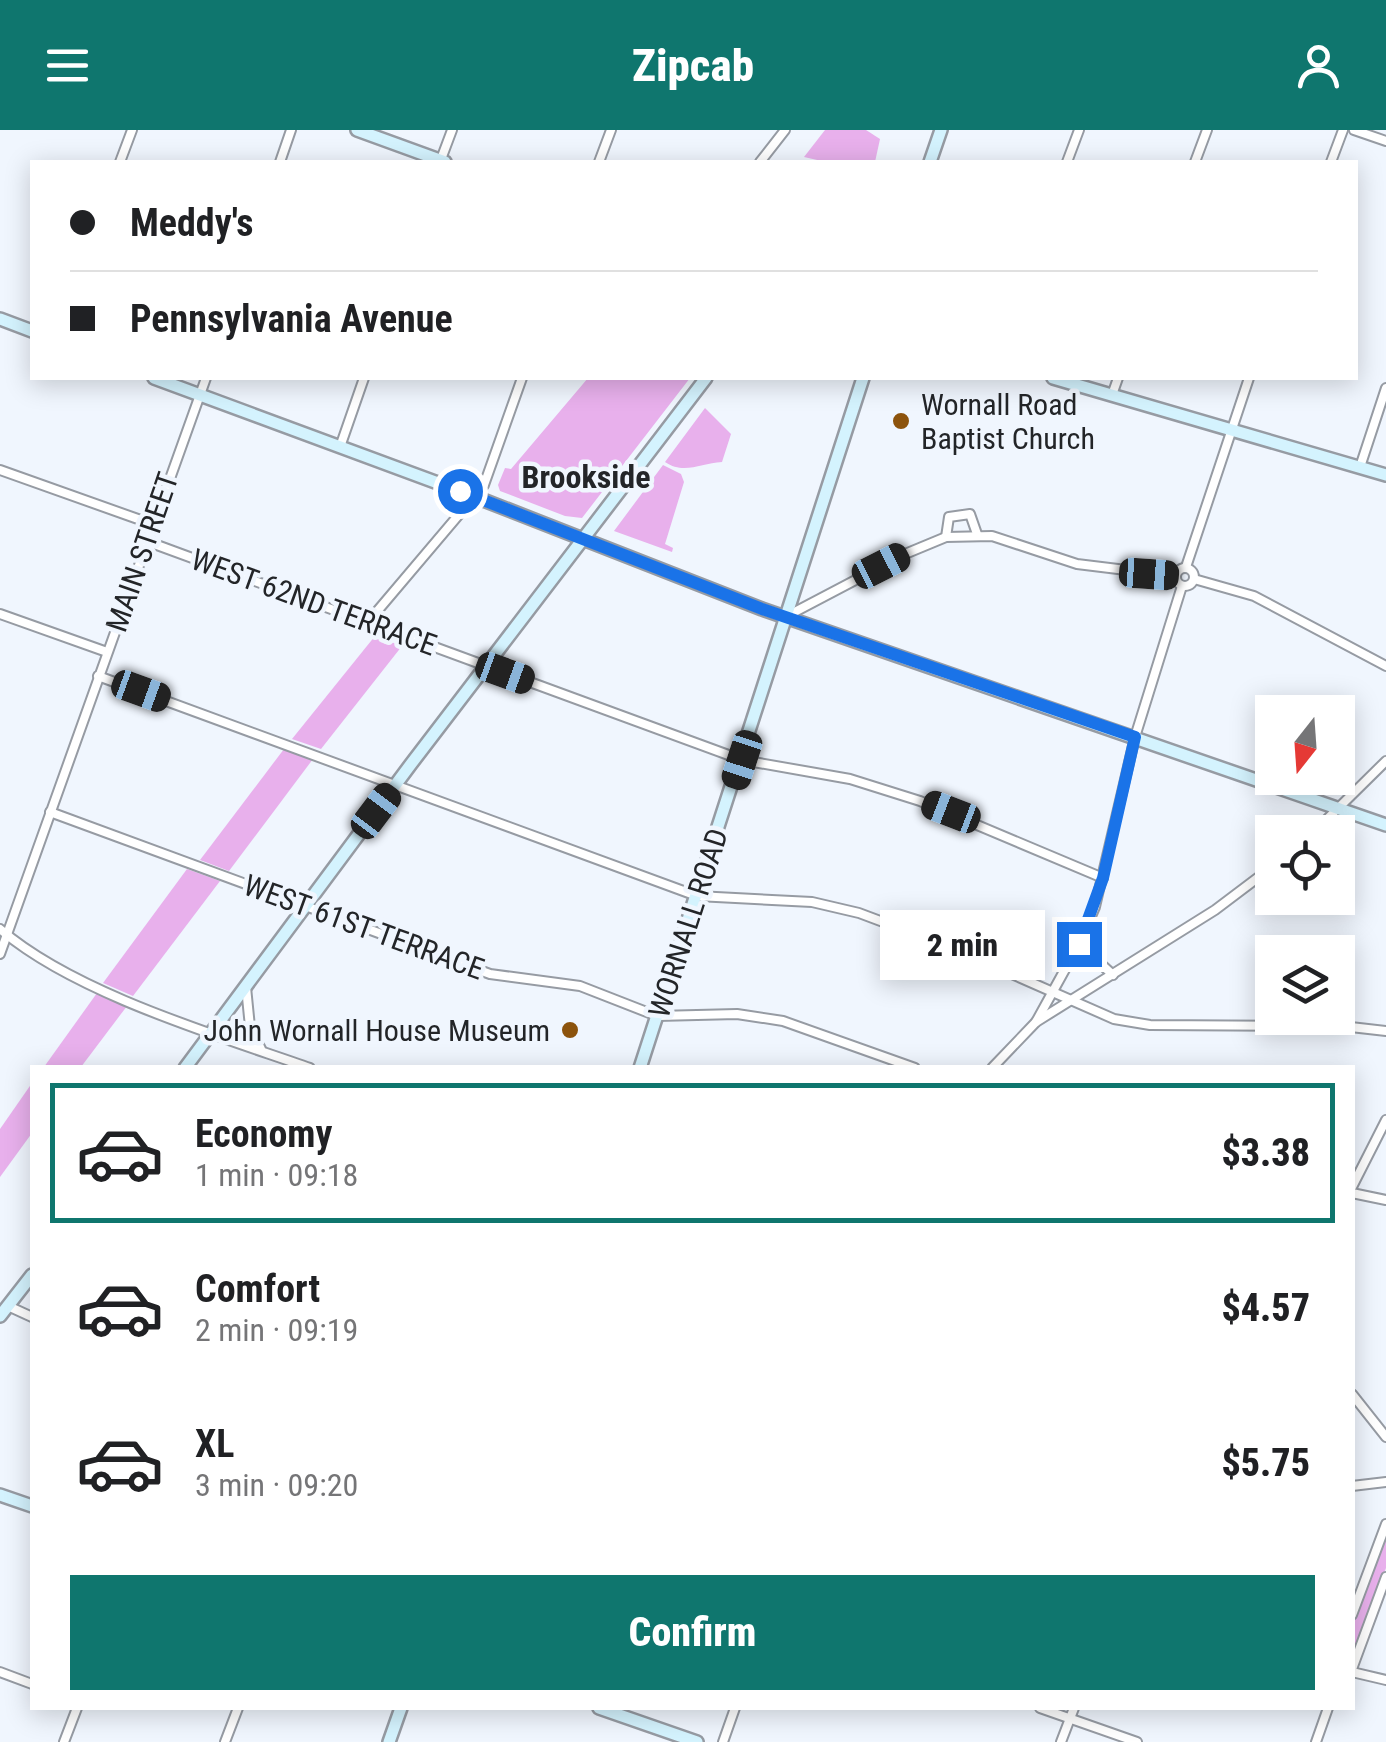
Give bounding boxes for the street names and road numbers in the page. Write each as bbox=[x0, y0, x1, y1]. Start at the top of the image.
street label: MAIN STREET bbox=[98, 468, 186, 636]
street label: WEST 62ND TERRACE bbox=[187, 541, 441, 663]
street label: WORNALL ROAD bbox=[641, 824, 735, 1022]
street label: WEST 61ST TERRACE bbox=[239, 867, 489, 987]

